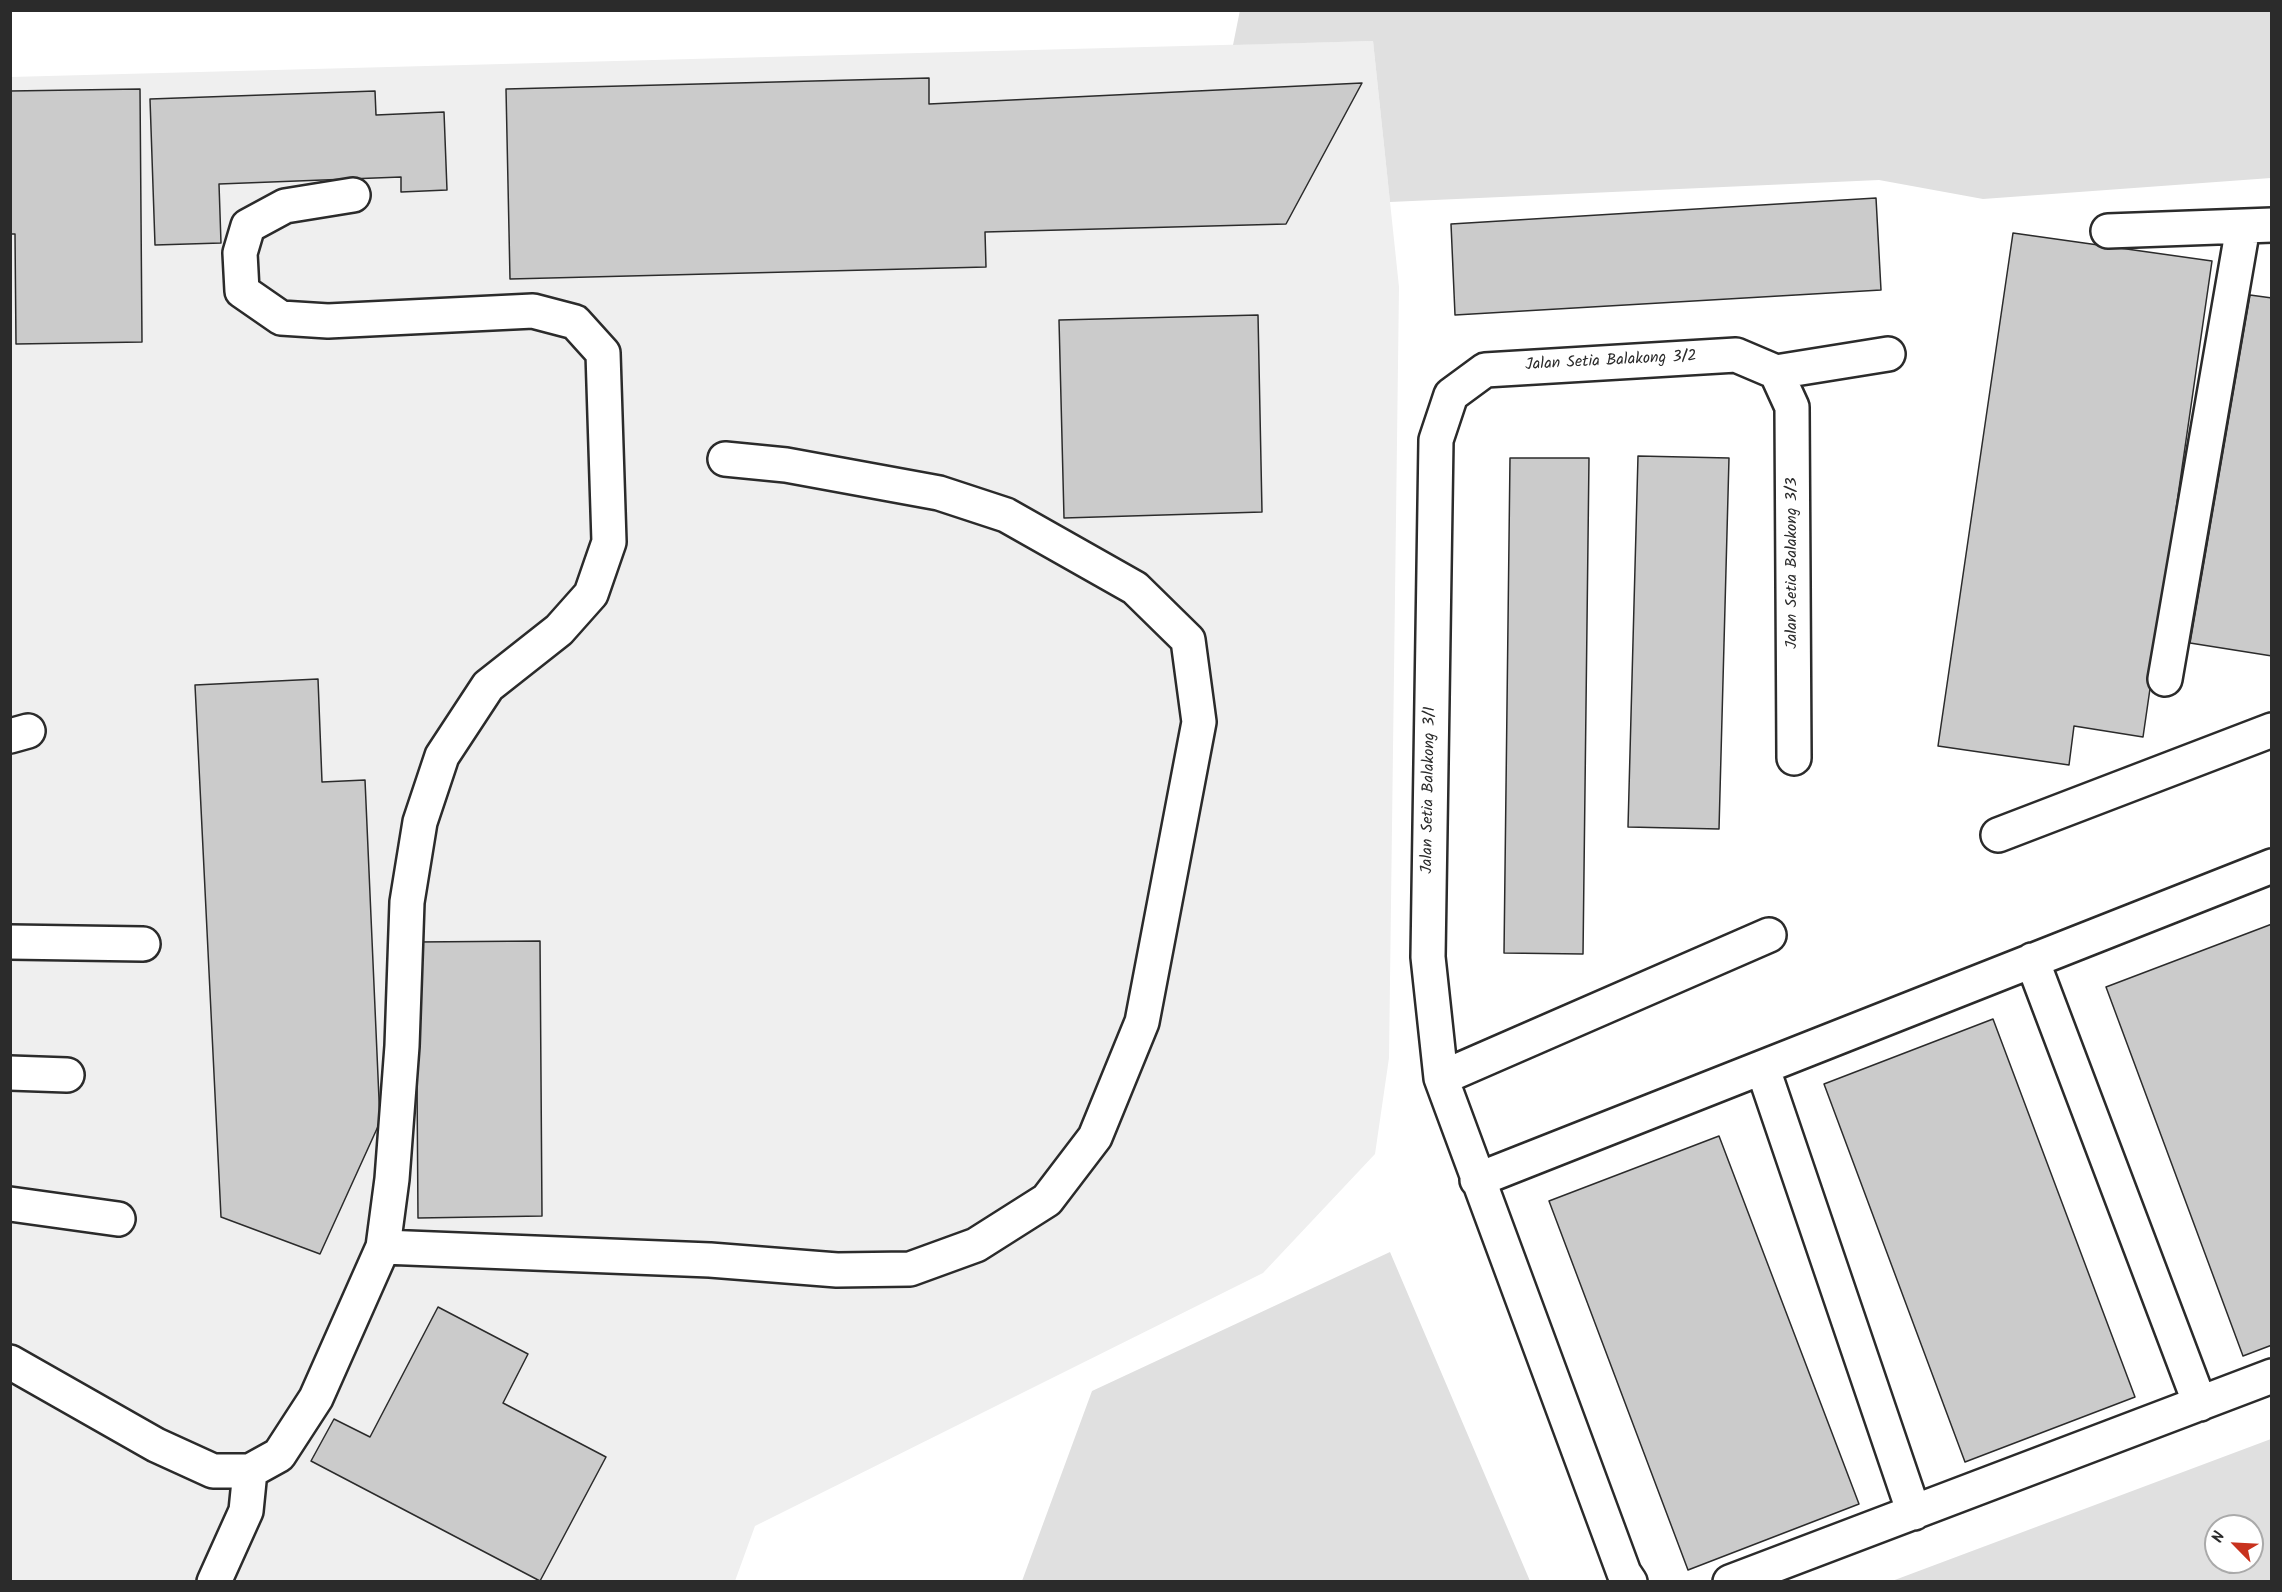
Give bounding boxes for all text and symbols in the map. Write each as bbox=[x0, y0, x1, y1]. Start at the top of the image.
street label: Jalan Setia Balakong 3/2 bbox=[1525, 348, 1697, 376]
street label: Jalan Setia Balakong 3/3 bbox=[1783, 477, 1803, 649]
street label: Jalan Setia Balakong 3/1 bbox=[1419, 706, 1441, 874]
north arrow bbox=[2204, 1514, 2264, 1574]
text: N bbox=[2205, 1528, 2232, 1547]

